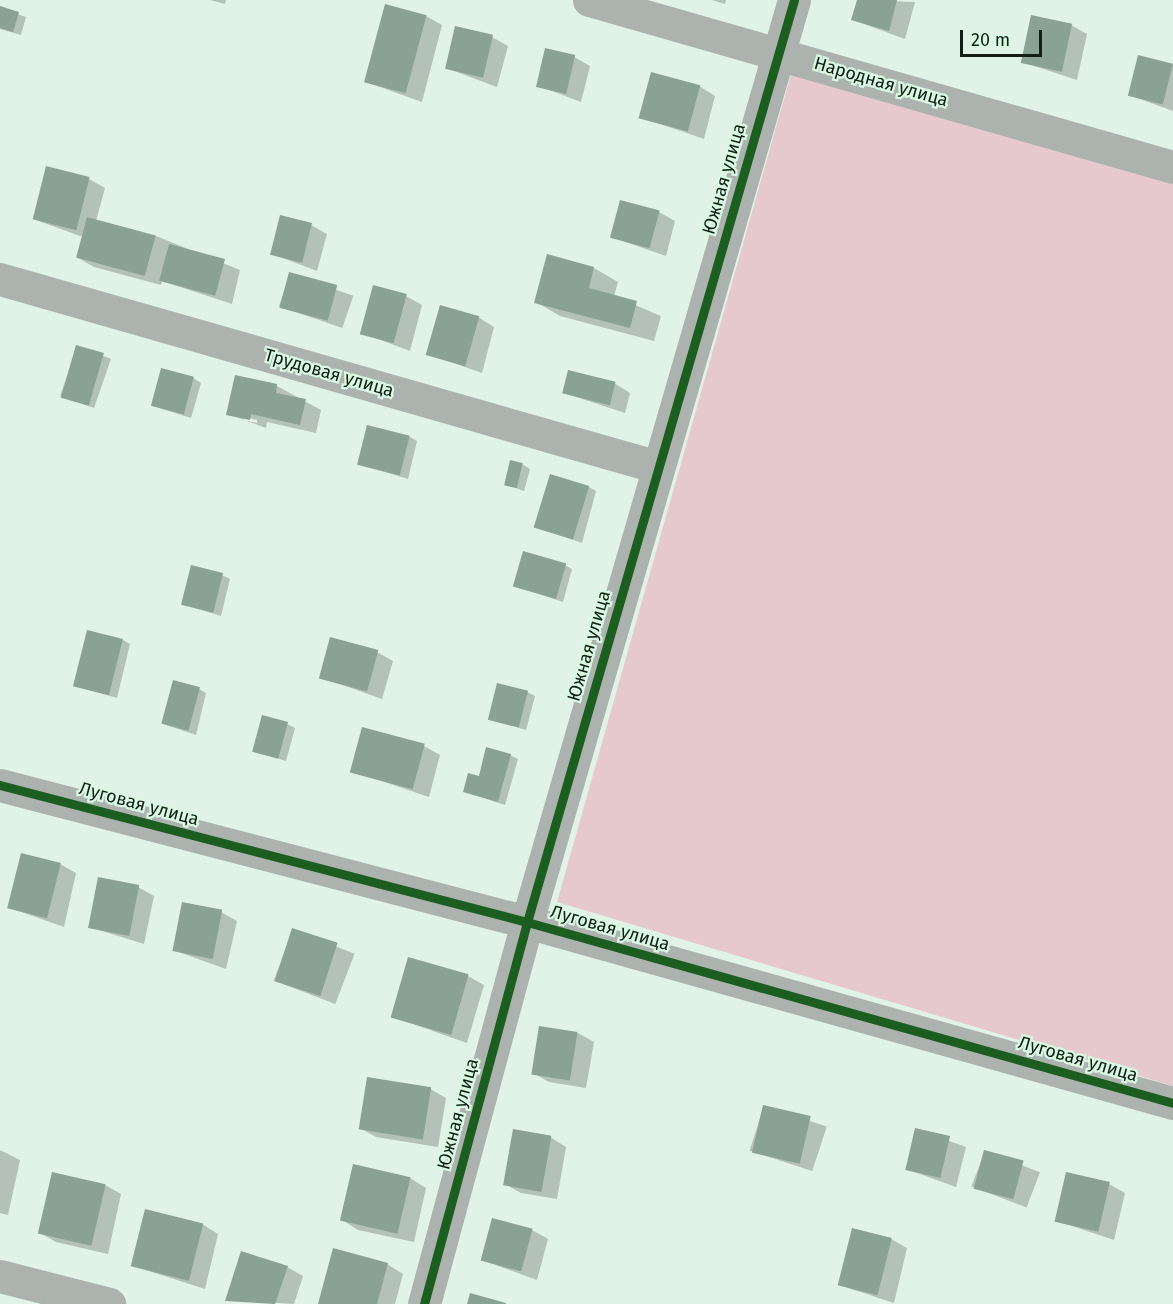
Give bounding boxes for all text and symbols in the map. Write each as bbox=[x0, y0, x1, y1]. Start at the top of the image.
scale bar bbox=[963, 18, 1046, 56]
text: 20 m bbox=[971, 29, 1010, 51]
street label: Народная улица bbox=[812, 53, 950, 111]
street label: Южная улица bbox=[698, 121, 750, 237]
street label: Трудовая улица bbox=[262, 344, 396, 402]
street label: Южная улица bbox=[563, 588, 615, 704]
street label: Луговая улица bbox=[77, 778, 201, 830]
street label: Луговая улица bbox=[548, 901, 672, 955]
street label: Луговая улица bbox=[1016, 1032, 1140, 1086]
street label: Южная улица bbox=[433, 1056, 483, 1172]

